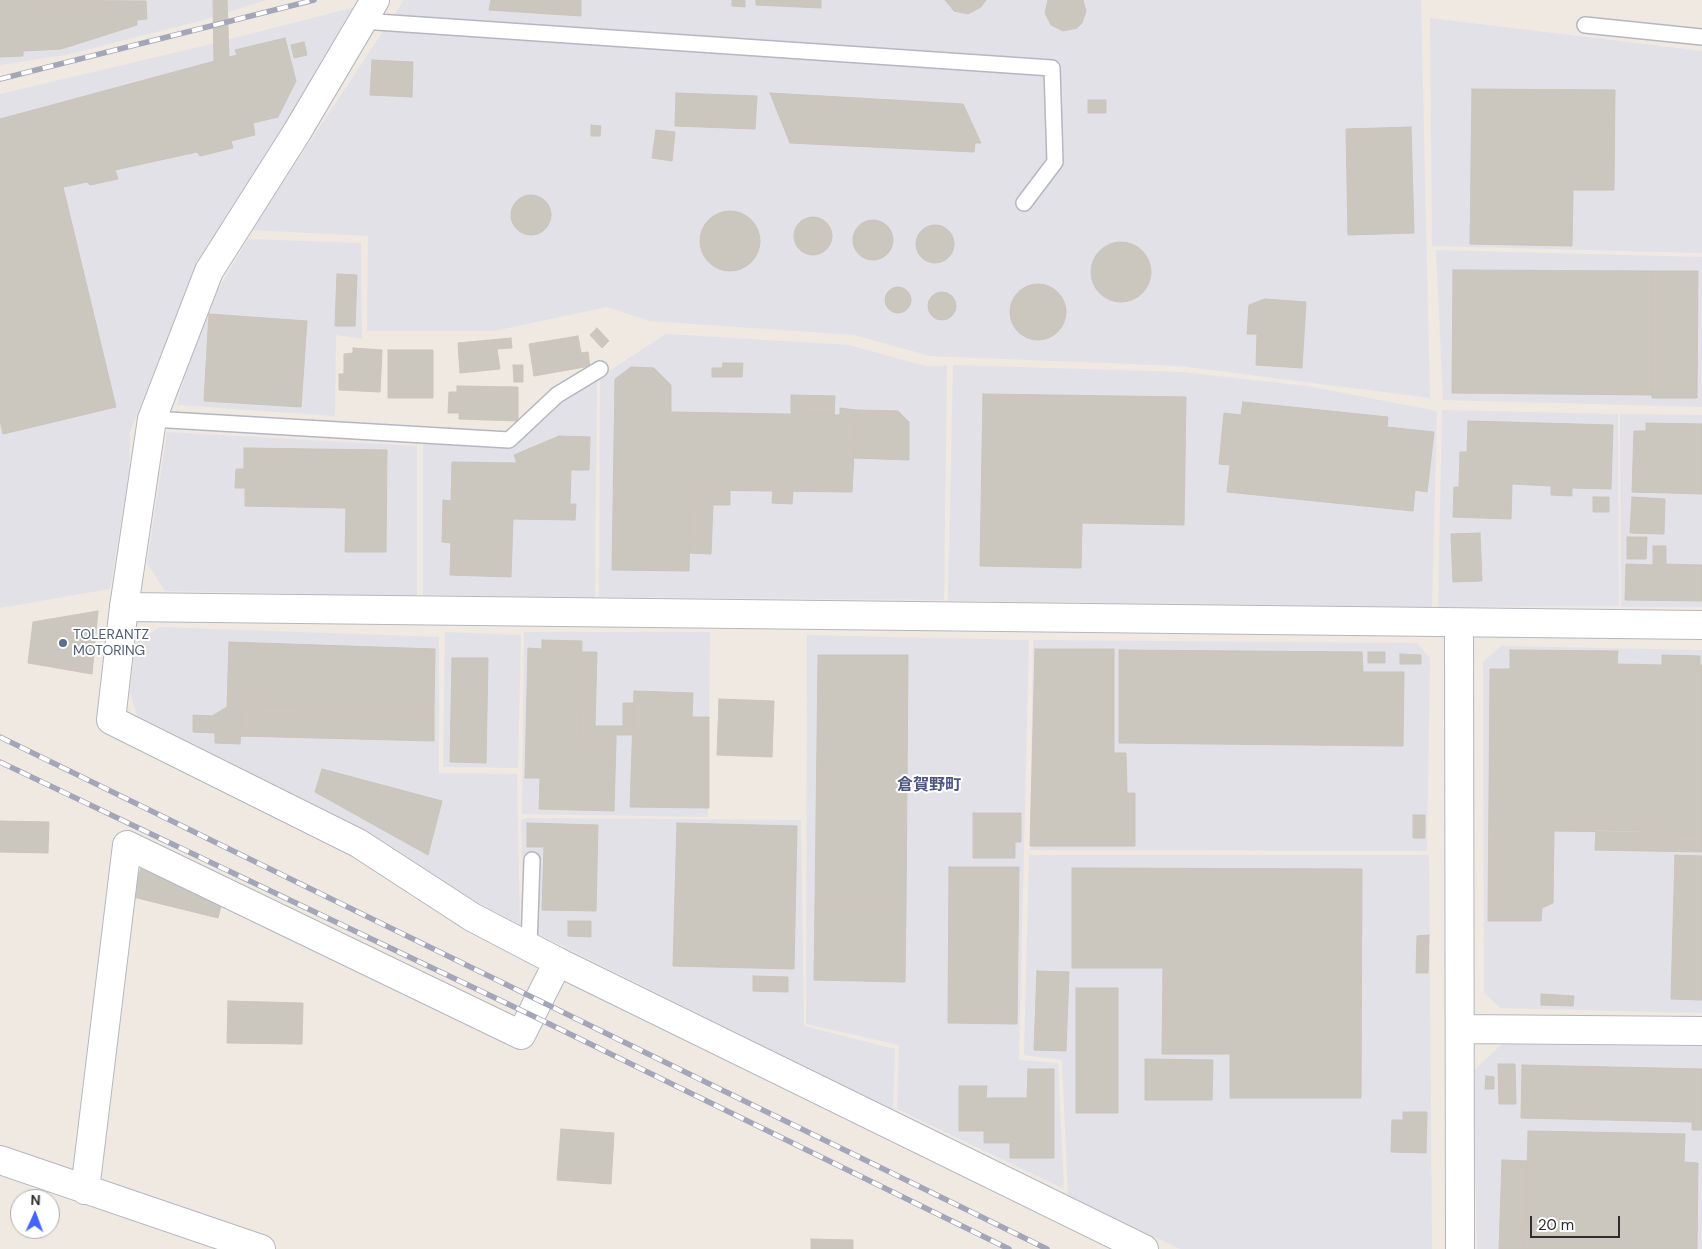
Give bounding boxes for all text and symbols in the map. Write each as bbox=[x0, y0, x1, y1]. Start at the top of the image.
place label: TOLERANTZ MOTORING bbox=[73, 627, 149, 660]
marker: TOLERANTZ MOTORING bbox=[57, 637, 69, 649]
district label: 倉賀野町 bbox=[897, 776, 961, 796]
north arrow bbox=[10, 1189, 60, 1239]
text: N bbox=[30, 1191, 41, 1209]
scale bar bbox=[1532, 1206, 1622, 1238]
text: 20 m bbox=[1538, 1215, 1574, 1235]

